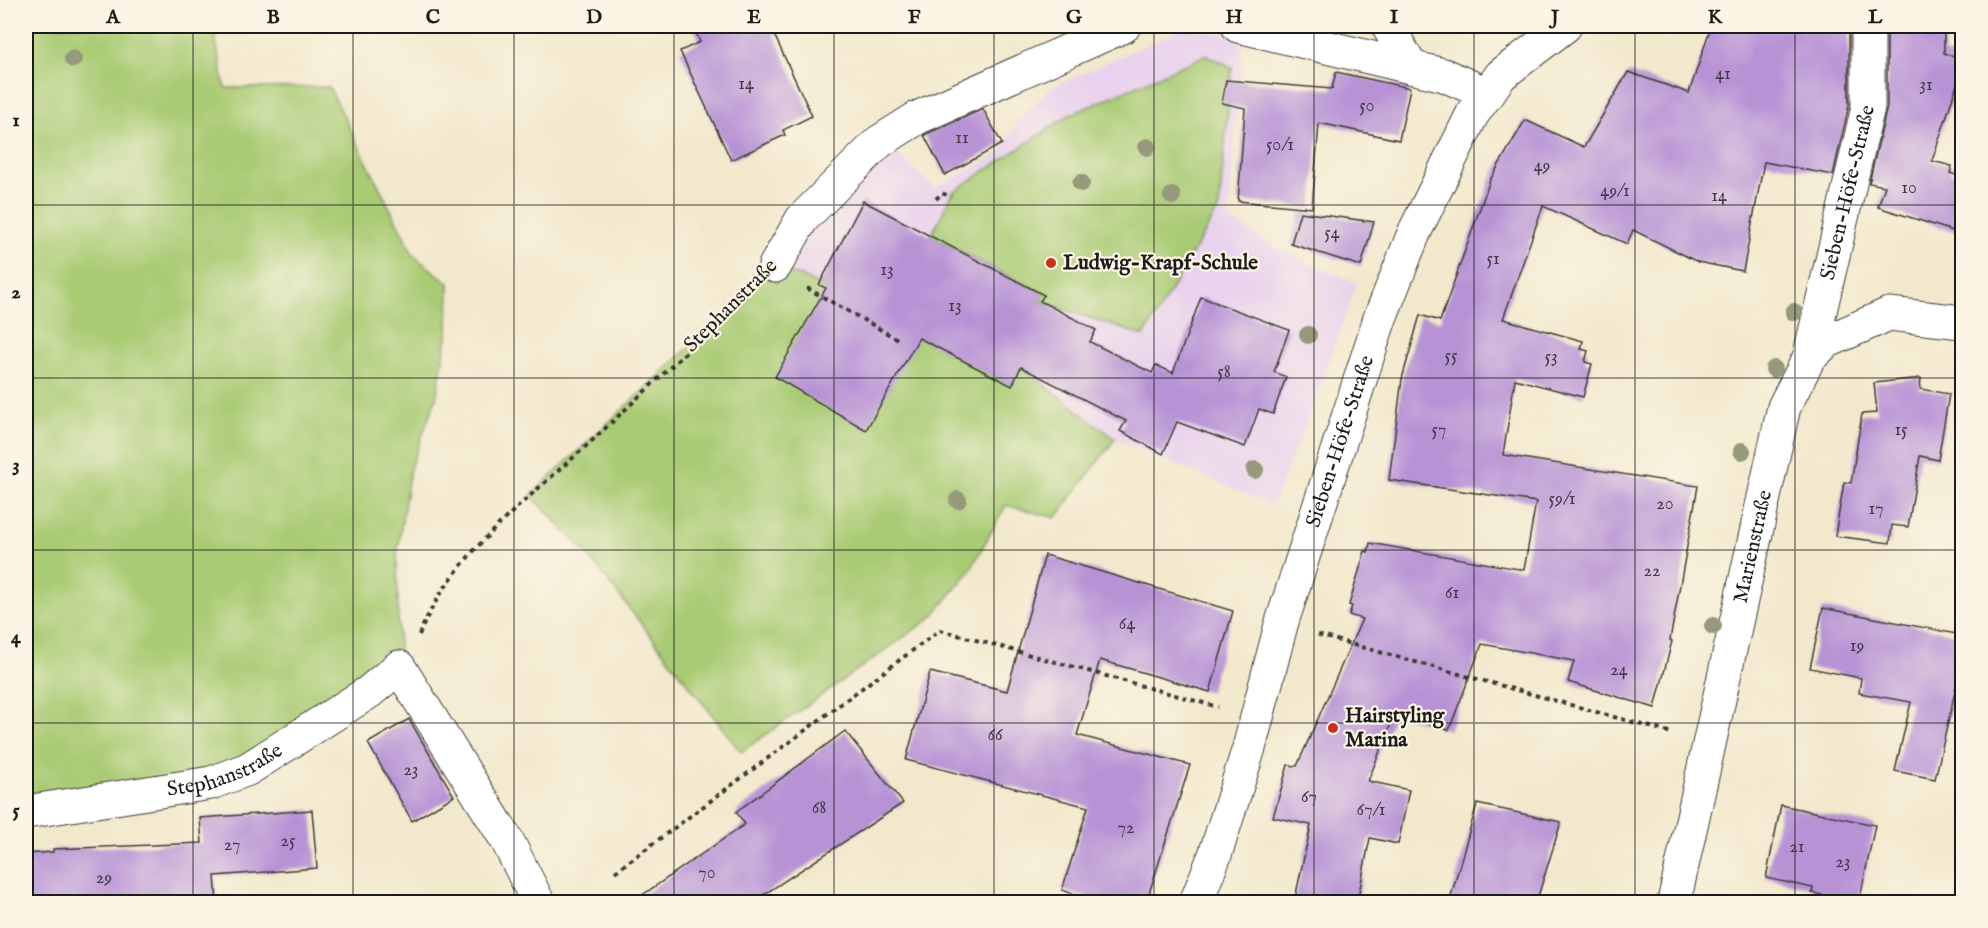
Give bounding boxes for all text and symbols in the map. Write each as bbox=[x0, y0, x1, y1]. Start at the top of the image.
text: A bbox=[105, 5, 121, 30]
text: B bbox=[266, 5, 280, 30]
text: C bbox=[426, 5, 440, 30]
text: D bbox=[586, 5, 602, 30]
text: E bbox=[747, 5, 761, 30]
text: F bbox=[908, 5, 921, 30]
text: G bbox=[1066, 5, 1083, 30]
text: H bbox=[1225, 5, 1243, 30]
text: I bbox=[1390, 5, 1399, 30]
text: J bbox=[1548, 5, 1560, 30]
text: K bbox=[1708, 5, 1724, 30]
text: L bbox=[1868, 5, 1883, 30]
house number: 41 bbox=[1715, 63, 1731, 86]
house number: 14 bbox=[738, 73, 754, 96]
house number: 31 bbox=[1919, 74, 1933, 97]
house number: 50 bbox=[1359, 95, 1375, 118]
street label: Sieben-Höfe-Straße bbox=[1814, 102, 1882, 283]
text: 1 bbox=[12, 108, 20, 133]
house number: 11 bbox=[955, 127, 969, 150]
house number: 50/1 bbox=[1266, 134, 1294, 157]
house number: 49 bbox=[1534, 155, 1550, 178]
house number: 10 bbox=[1901, 177, 1917, 200]
house number: 49/1 bbox=[1600, 180, 1630, 203]
house number: 14 bbox=[1711, 185, 1727, 208]
house number: 54 bbox=[1324, 222, 1340, 245]
house number: 51 bbox=[1486, 248, 1500, 271]
place label: Ludwig-Krapf-Schule bbox=[1063, 250, 1258, 277]
street label: Stephanstraße bbox=[678, 253, 784, 359]
marker: Ludwig-Krapf-Schule bbox=[1044, 256, 1058, 270]
house number: 13 bbox=[880, 259, 894, 282]
text: 2 bbox=[11, 280, 21, 305]
house number: 13 bbox=[948, 295, 962, 318]
house number: 55 bbox=[1444, 345, 1458, 368]
house number: 53 bbox=[1544, 346, 1558, 369]
street label: Sieben-Höfe-Straße bbox=[1300, 352, 1381, 531]
house number: 58 bbox=[1217, 361, 1231, 384]
house number: 57 bbox=[1432, 419, 1446, 442]
house number: 15 bbox=[1894, 419, 1908, 442]
text: 3 bbox=[12, 453, 20, 478]
street label: Marienstraße bbox=[1727, 487, 1779, 606]
house number: 59/1 bbox=[1548, 488, 1576, 511]
house number: 20 bbox=[1656, 493, 1674, 516]
house number: 17 bbox=[1868, 498, 1884, 521]
house number: 22 bbox=[1644, 560, 1660, 583]
house number: 61 bbox=[1445, 582, 1459, 605]
house number: 64 bbox=[1119, 613, 1135, 636]
text: 4 bbox=[11, 625, 22, 650]
house number: 19 bbox=[1850, 635, 1864, 658]
house number: 24 bbox=[1610, 659, 1628, 682]
place label: Hairstyling Marina bbox=[1345, 703, 1445, 754]
marker: Hairstyling Marina bbox=[1326, 721, 1340, 735]
house number: 66 bbox=[987, 724, 1003, 747]
street label: Stephanstraße bbox=[165, 737, 288, 803]
house number: 23 bbox=[403, 759, 419, 782]
house number: 67 bbox=[1301, 786, 1317, 809]
house number: 68 bbox=[812, 797, 826, 820]
text: 5 bbox=[12, 798, 20, 823]
house number: 67/1 bbox=[1357, 799, 1385, 822]
house number: 72 bbox=[1118, 817, 1134, 840]
house number: 25 bbox=[281, 830, 296, 853]
house number: 27 bbox=[224, 834, 240, 857]
house number: 21 bbox=[1789, 836, 1805, 859]
house number: 23 bbox=[1835, 851, 1851, 874]
house number: 70 bbox=[698, 862, 716, 885]
house number: 29 bbox=[96, 867, 112, 890]

